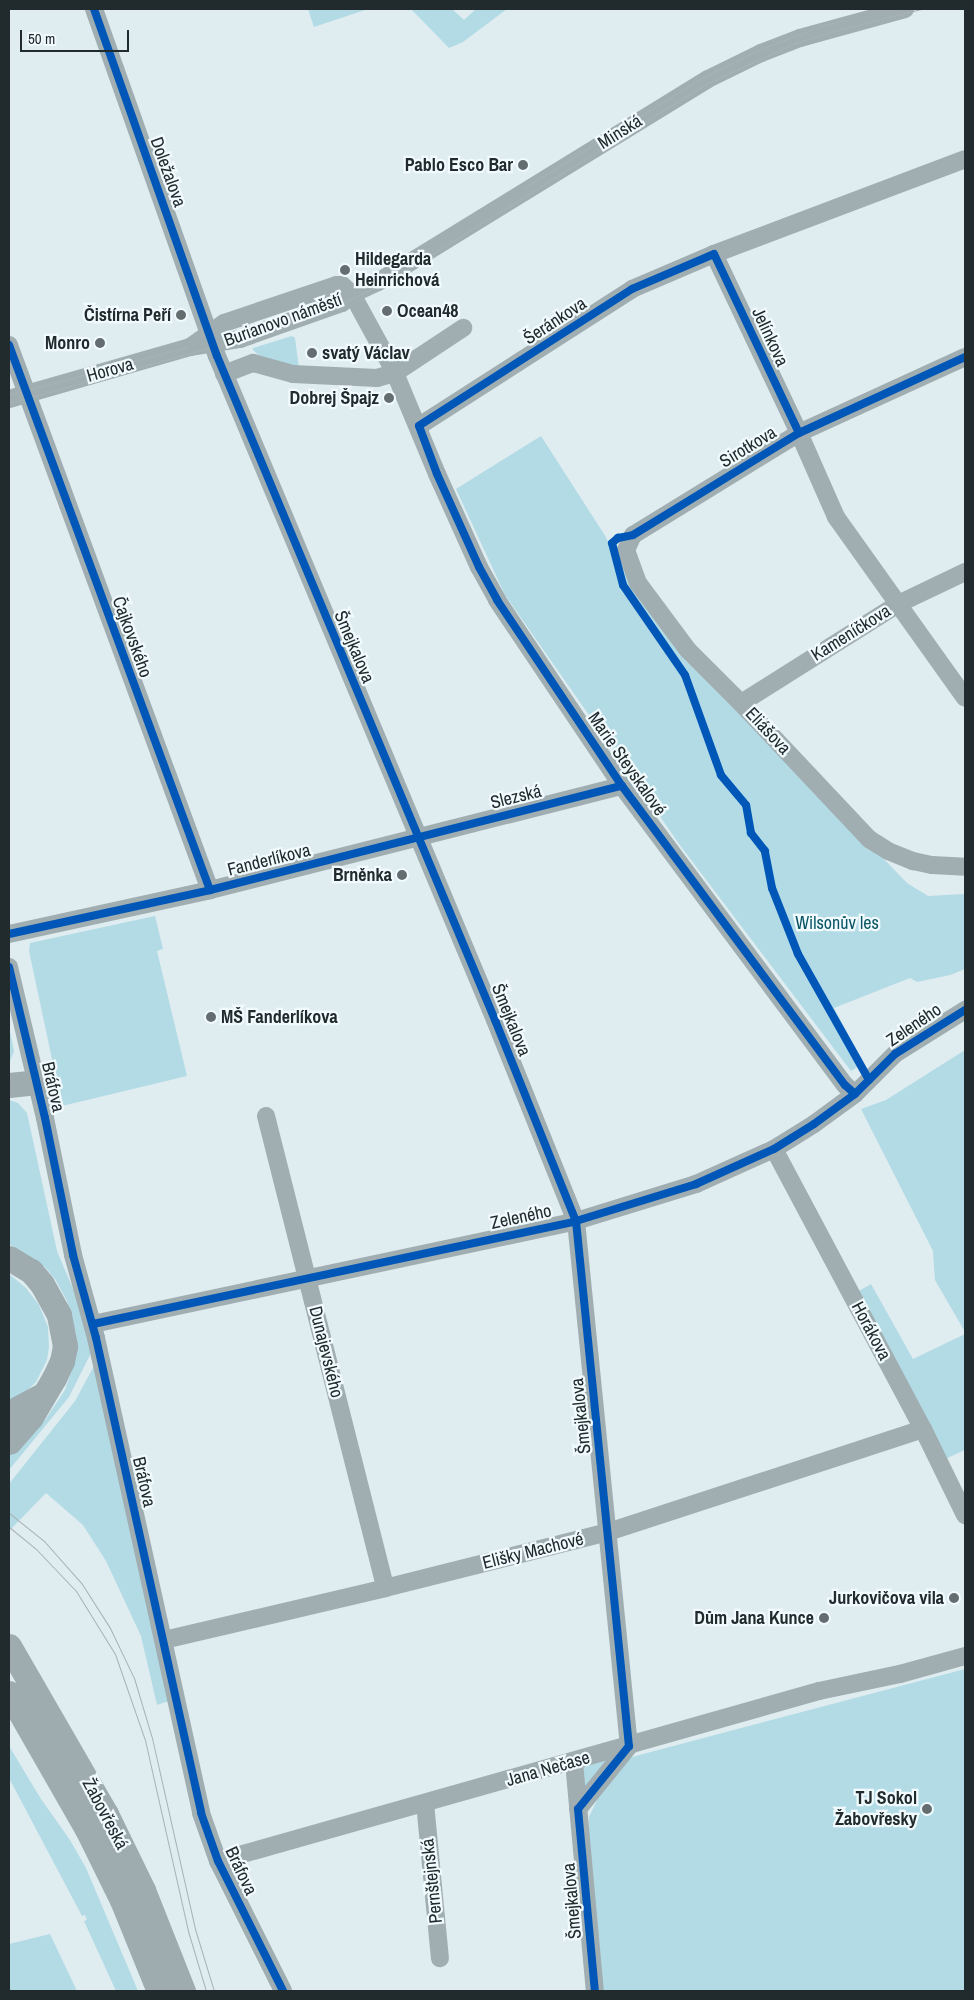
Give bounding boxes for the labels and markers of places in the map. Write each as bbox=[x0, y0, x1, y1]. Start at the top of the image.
place label: Pablo Esco Bar bbox=[405, 154, 513, 176]
marker: Pablo Esco Bar bbox=[517, 159, 529, 171]
place label: Hildegarda Heinrichová bbox=[355, 249, 439, 292]
marker: Hildegarda Heinrichová bbox=[339, 264, 351, 276]
place label: Ocean48 bbox=[397, 300, 459, 322]
place label: Čistírna Peří bbox=[84, 304, 171, 326]
marker: Ocean48 bbox=[381, 305, 393, 317]
marker: Čistírna Peří bbox=[175, 309, 187, 321]
place label: Monro bbox=[45, 332, 90, 354]
marker: Monro bbox=[94, 337, 106, 349]
place label: svatý Václav bbox=[322, 342, 410, 364]
marker: svatý Václav bbox=[306, 347, 318, 359]
place label: Dobrej Špajz bbox=[290, 387, 379, 409]
marker: Dobrej Špajz bbox=[383, 392, 395, 404]
place label: Brněnka bbox=[333, 864, 392, 886]
marker: Brněnka bbox=[396, 869, 408, 881]
place label: MŠ Fanderlíkova bbox=[221, 1006, 338, 1028]
marker: MŠ Fanderlíkova bbox=[205, 1011, 217, 1023]
place label: Jurkovičova vila bbox=[829, 1587, 944, 1609]
marker: Jurkovičova vila bbox=[948, 1592, 960, 1604]
place label: Dům Jana Kunce bbox=[694, 1607, 814, 1629]
marker: Dům Jana Kunce bbox=[818, 1612, 830, 1624]
place label: TJ Sokol Žabovřesky bbox=[835, 1788, 917, 1830]
marker: TJ Sokol Žabovřesky bbox=[921, 1803, 933, 1815]

